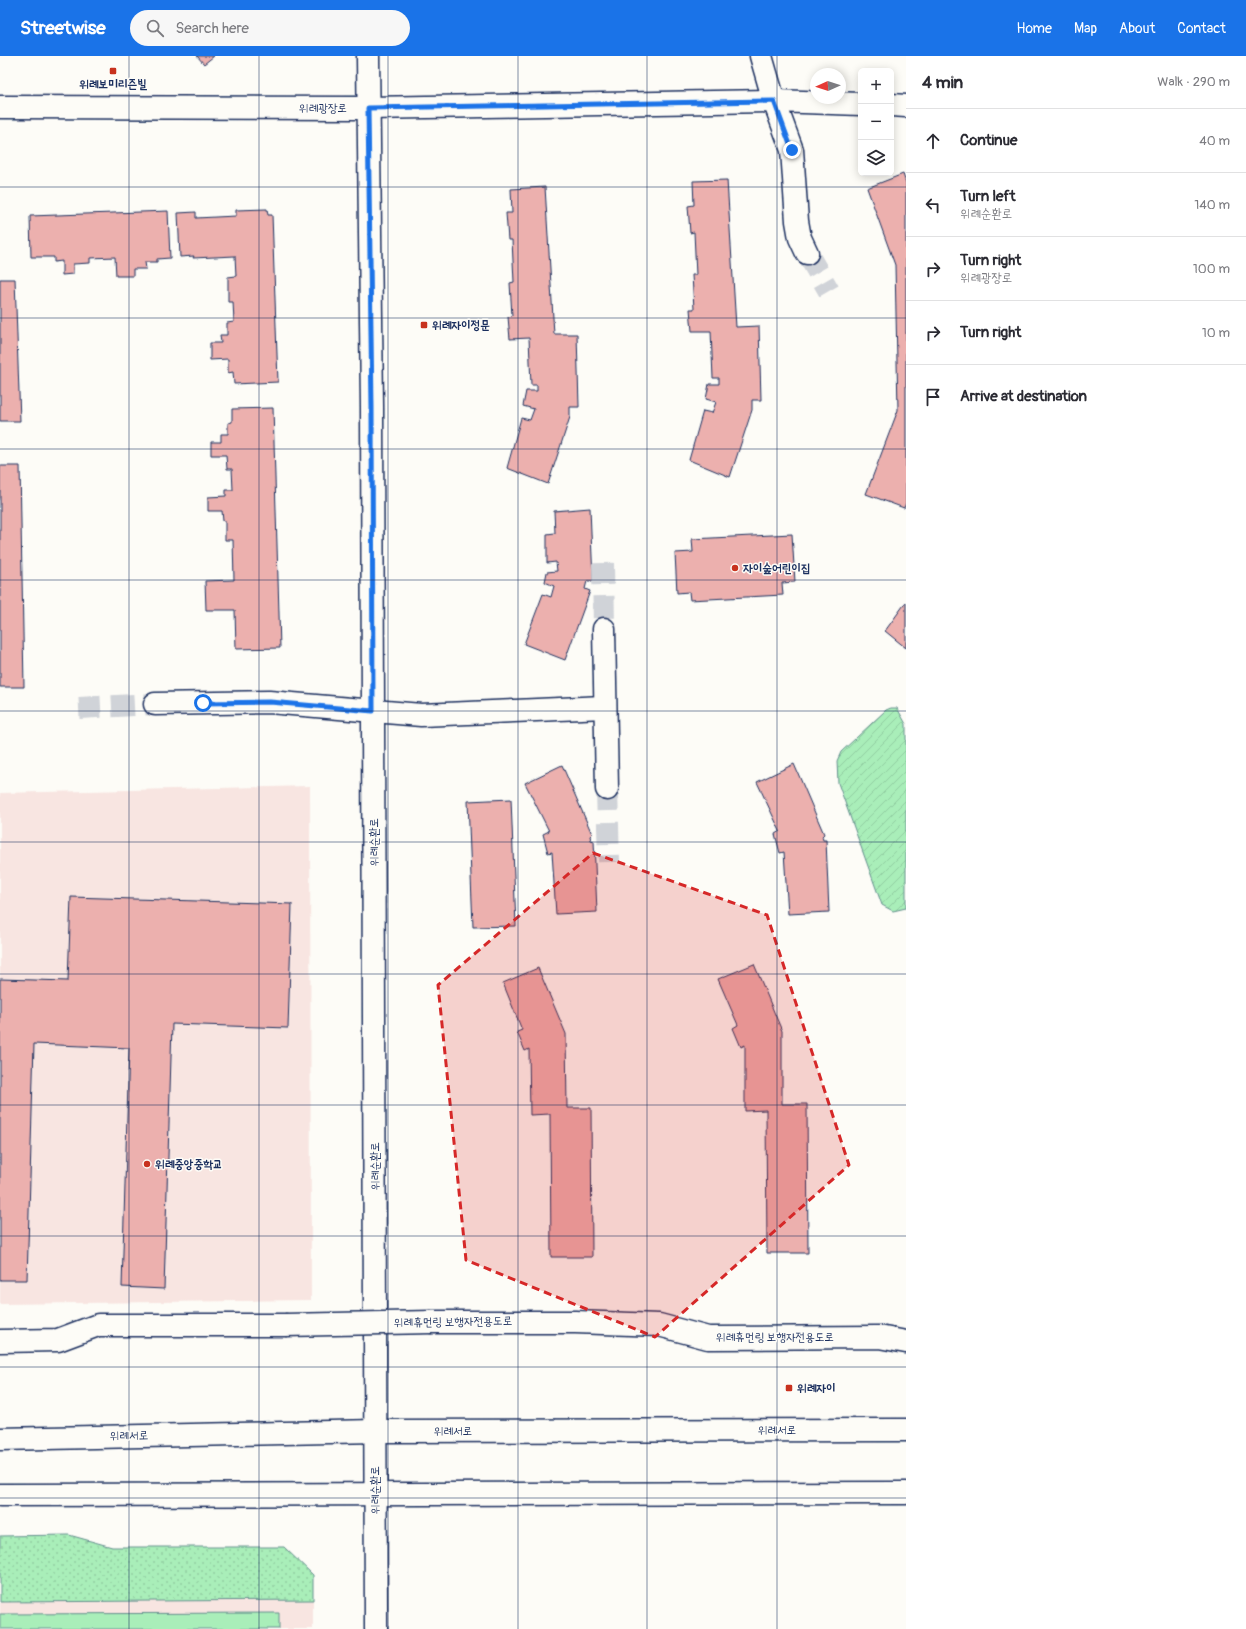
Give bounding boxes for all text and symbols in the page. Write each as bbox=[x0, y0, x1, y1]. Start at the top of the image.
search box bbox=[130, 10, 410, 46]
text: Streetwise bbox=[20, 16, 106, 40]
icon: search bbox=[144, 17, 166, 39]
text: Search here bbox=[176, 19, 249, 38]
text: Home bbox=[1017, 20, 1052, 37]
text: Map bbox=[1074, 20, 1097, 37]
text: About bbox=[1119, 20, 1155, 37]
text: Contact bbox=[1177, 20, 1226, 37]
marker: 위례보미리즌빌 bbox=[108, 66, 118, 76]
north arrow bbox=[810, 68, 846, 104]
map controls bbox=[858, 68, 894, 176]
button: + bbox=[858, 68, 894, 104]
text: 4 min bbox=[922, 72, 963, 93]
text: Walk · 290 m bbox=[1157, 74, 1230, 90]
place label: 위례보미리즌빌 bbox=[79, 77, 147, 92]
street label: 위례광장로 bbox=[299, 101, 347, 116]
button: − bbox=[858, 104, 894, 140]
icon: ahead bbox=[922, 130, 944, 152]
text: Continue bbox=[960, 131, 1018, 150]
text: 40 m bbox=[1199, 133, 1230, 149]
button: layers bbox=[858, 140, 894, 176]
route end bbox=[783, 141, 801, 159]
text: Turn left bbox=[960, 187, 1016, 206]
icon: left bbox=[922, 194, 944, 216]
text: 140 m bbox=[1194, 197, 1230, 213]
text: 위례순환로 bbox=[960, 206, 1012, 222]
text: Turn right bbox=[960, 251, 1021, 270]
icon: right bbox=[922, 258, 944, 280]
text: 100 m bbox=[1193, 261, 1230, 277]
text: 위례광장로 bbox=[960, 270, 1012, 286]
place label: 위례자이정문 bbox=[432, 318, 490, 333]
marker: 위례자이정문 bbox=[419, 320, 429, 330]
icon: right bbox=[922, 322, 944, 344]
text: Turn right bbox=[960, 323, 1021, 342]
text: 10 m bbox=[1202, 325, 1230, 341]
icon: arrive bbox=[922, 386, 944, 408]
text: Arrive at destination bbox=[960, 387, 1087, 406]
place label: 자이숲어린이집 bbox=[743, 561, 811, 576]
marker: 자이숲어린이집 bbox=[730, 563, 740, 573]
route start bbox=[194, 694, 212, 712]
street label: 위례순환로 bbox=[367, 818, 382, 866]
street label: 위례순환로 bbox=[368, 1142, 383, 1190]
place label: 위례중앙중학교 bbox=[155, 1157, 223, 1172]
marker: 위례중앙중학교 bbox=[142, 1159, 152, 1169]
street label: 위례휴먼링 보행자전용도로 bbox=[394, 1313, 512, 1331]
street label: 위례휴먼링 보행자전용도로 bbox=[716, 1330, 834, 1345]
place label: 위례자이 bbox=[797, 1381, 836, 1396]
marker: 위례자이 bbox=[784, 1383, 794, 1393]
street label: 위례서로 bbox=[758, 1423, 796, 1438]
street label: 위례서로 bbox=[434, 1424, 472, 1439]
street label: 위례서로 bbox=[110, 1428, 148, 1444]
street label: 위례순환로 bbox=[368, 1466, 383, 1514]

